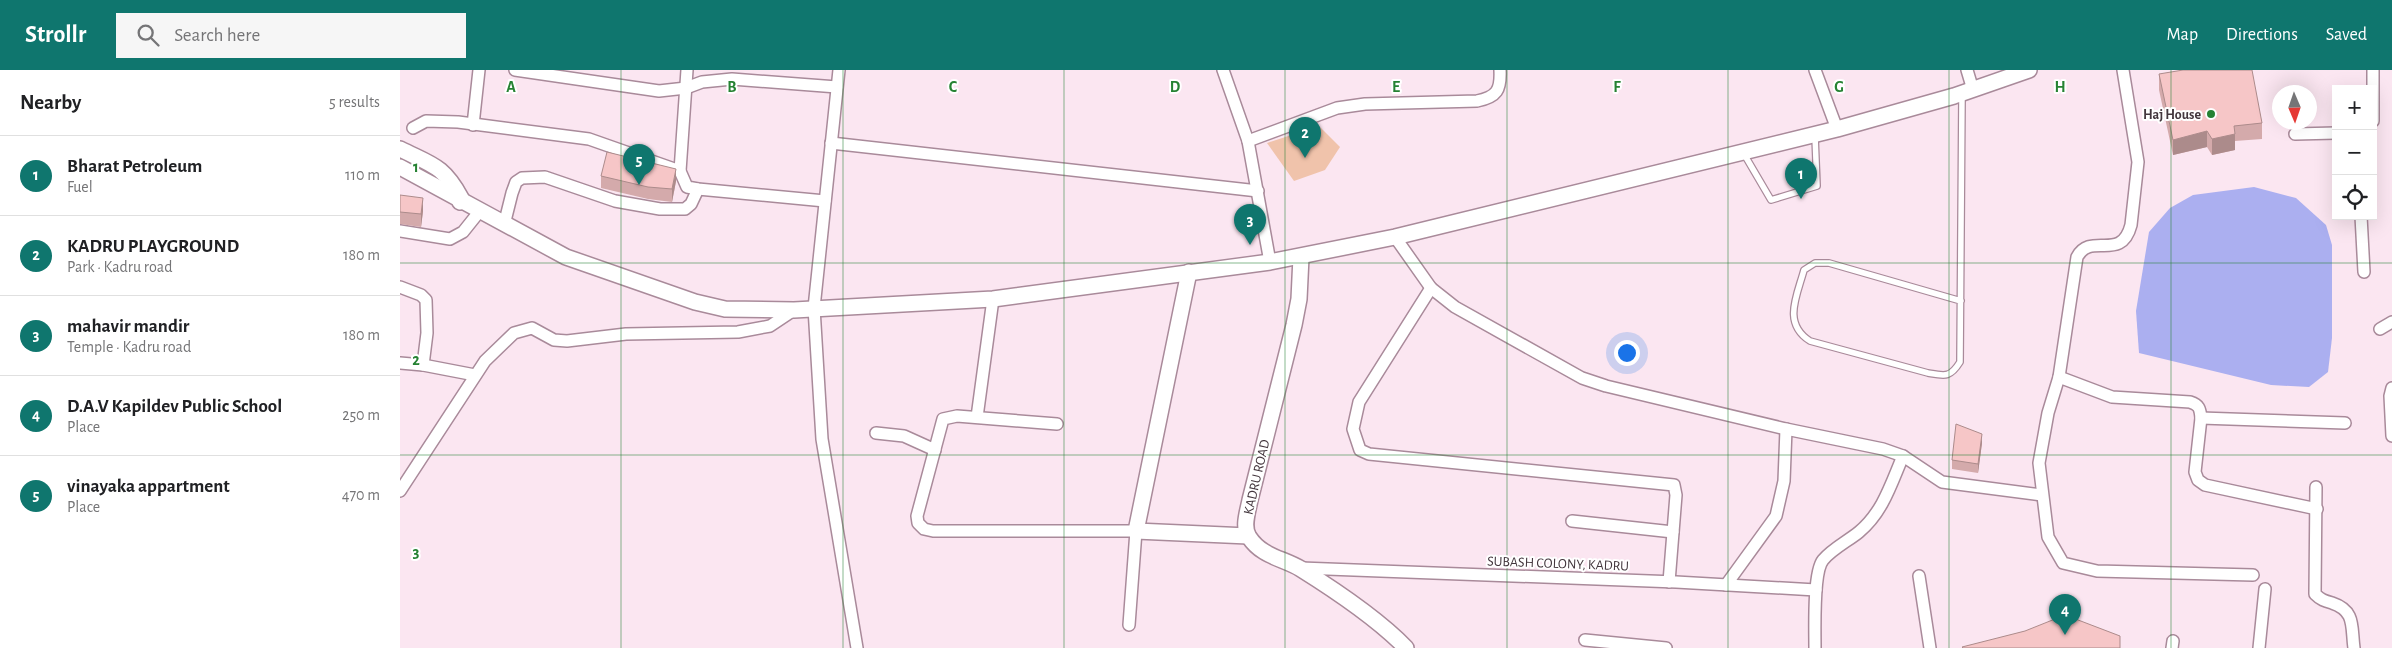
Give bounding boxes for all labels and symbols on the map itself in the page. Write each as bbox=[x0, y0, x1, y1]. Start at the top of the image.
text: A bbox=[506, 79, 516, 95]
text: B bbox=[727, 79, 737, 95]
text: C bbox=[949, 79, 958, 95]
text: D bbox=[1170, 79, 1181, 95]
text: E bbox=[1392, 79, 1400, 95]
text: F bbox=[1613, 79, 1621, 95]
text: G bbox=[1834, 79, 1844, 95]
text: H bbox=[2054, 79, 2066, 95]
north arrow bbox=[2272, 85, 2317, 130]
place label: Haj House bbox=[2143, 108, 2201, 122]
marker: Haj House bbox=[2205, 108, 2217, 120]
pin: 2 bbox=[1289, 117, 1321, 158]
pin: 5 bbox=[623, 144, 655, 185]
pin: 1 bbox=[1785, 158, 1817, 199]
text: 1 bbox=[413, 159, 419, 175]
pin: 3 bbox=[1234, 204, 1266, 245]
your location bbox=[1614, 340, 1640, 366]
text: 2 bbox=[412, 352, 420, 368]
street label: KADRU ROAD bbox=[1242, 438, 1272, 516]
text: 3 bbox=[413, 544, 420, 560]
street label: SUBASH COLONY, KADRU bbox=[1487, 555, 1629, 573]
pin: 4 bbox=[2049, 594, 2081, 635]

